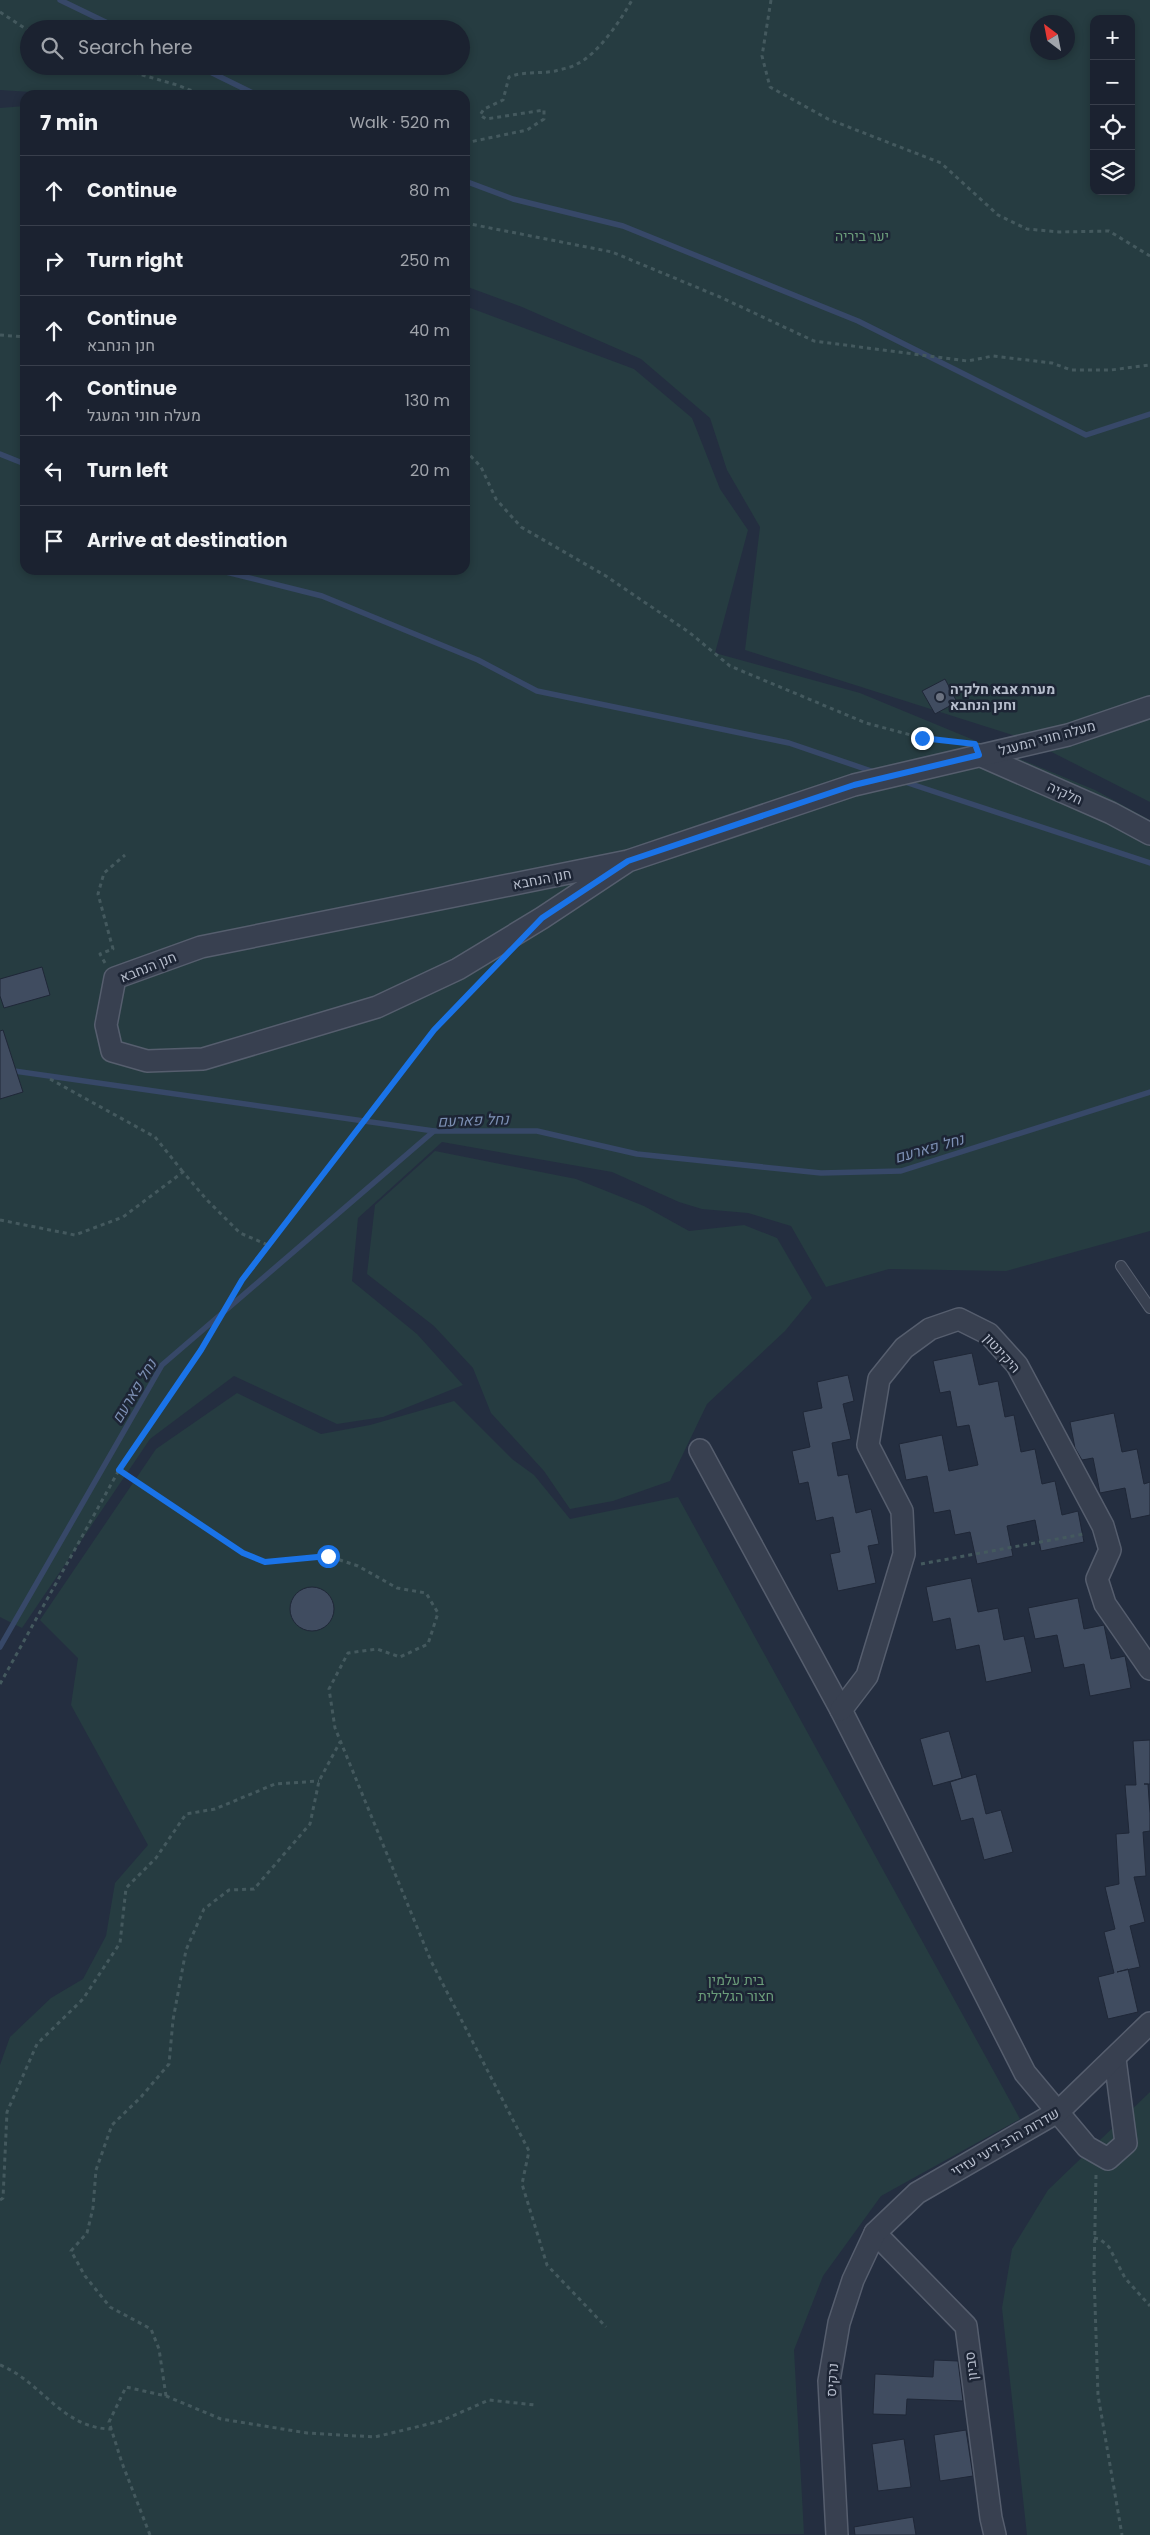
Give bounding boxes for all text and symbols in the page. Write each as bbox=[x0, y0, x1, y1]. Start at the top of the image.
north arrow bbox=[1030, 15, 1075, 60]
map controls bbox=[1090, 15, 1135, 195]
button: + bbox=[1090, 15, 1135, 60]
search box bbox=[20, 20, 470, 75]
icon: search bbox=[38, 34, 66, 62]
text: Search here bbox=[78, 34, 192, 61]
button: − bbox=[1090, 60, 1135, 105]
button: locate bbox=[1090, 105, 1135, 150]
text: 7 min bbox=[40, 108, 98, 137]
text: Walk · 520 m bbox=[349, 111, 450, 134]
button: layers bbox=[1090, 150, 1135, 195]
icon: ahead bbox=[40, 177, 68, 205]
text: Continue bbox=[87, 177, 177, 204]
text: 80 m bbox=[409, 179, 450, 202]
park label: יער ביריה bbox=[835, 226, 889, 246]
icon: right bbox=[40, 247, 68, 275]
text: Turn right bbox=[87, 247, 183, 274]
text: 250 m bbox=[400, 249, 450, 272]
text: Continue bbox=[87, 305, 177, 332]
icon: ahead bbox=[40, 317, 68, 345]
text: 40 m bbox=[409, 319, 450, 342]
text: חנן הנחבא bbox=[87, 334, 155, 357]
text: Continue bbox=[87, 375, 177, 402]
icon: ahead bbox=[40, 387, 68, 415]
text: 130 m bbox=[405, 389, 450, 412]
text: מעלה חוני המעגל bbox=[87, 404, 201, 427]
icon: left bbox=[40, 457, 68, 485]
text: Turn left bbox=[87, 457, 168, 484]
text: 20 m bbox=[410, 459, 450, 482]
icon: arrive bbox=[40, 527, 68, 555]
text: Arrive at destination bbox=[87, 527, 288, 554]
place label: מערת אבא חלקיה וחנן הנחבא bbox=[950, 679, 1055, 715]
marker: מערת אבא חלקיה וחנן הנחבא bbox=[934, 691, 946, 703]
street label: מעלה חוני המעגל bbox=[996, 715, 1098, 761]
route end bbox=[911, 727, 934, 750]
street label: חלקיה bbox=[1044, 776, 1086, 810]
street label: חנן הנחבא bbox=[511, 864, 573, 894]
street label: חנן הנחבא bbox=[117, 947, 179, 987]
water label: נחל פארעם bbox=[437, 1108, 511, 1132]
water label: נחל פארעם bbox=[892, 1128, 968, 1168]
street label: היקינטון bbox=[979, 1329, 1025, 1377]
water label: נחל פארעם bbox=[107, 1354, 162, 1427]
route start bbox=[317, 1545, 340, 1568]
park label: בית עלמין חצור הגלילית bbox=[698, 1970, 774, 2006]
street label: שדרות הרב דיעי עזיזי bbox=[947, 2103, 1063, 2181]
street label: סביון bbox=[959, 2351, 983, 2381]
street label: נרקיס bbox=[821, 2362, 843, 2398]

